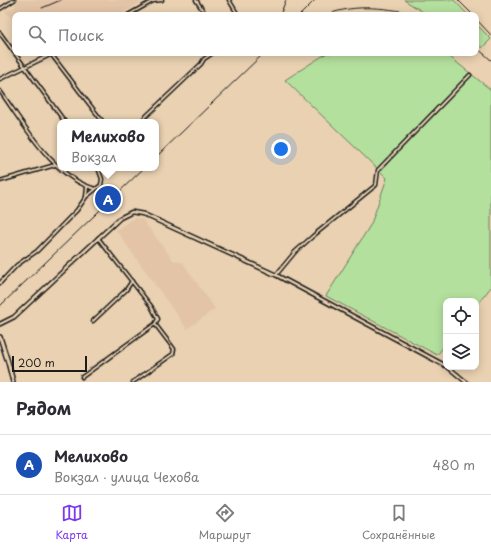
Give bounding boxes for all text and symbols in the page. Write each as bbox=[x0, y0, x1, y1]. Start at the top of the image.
search box bbox=[12, 12, 479, 56]
icon: search bbox=[26, 23, 48, 45]
text: Поиск bbox=[58, 23, 104, 46]
popup bbox=[57, 119, 159, 171]
text: Мелихово bbox=[71, 124, 145, 147]
your location bbox=[271, 139, 291, 159]
text: Вокзал bbox=[71, 147, 117, 166]
pin: A bbox=[95, 184, 121, 214]
map controls bbox=[443, 298, 479, 370]
button: locate bbox=[443, 298, 479, 334]
button: layers bbox=[443, 334, 479, 370]
scale bar bbox=[12, 354, 87, 373]
text: 200 m bbox=[18, 354, 55, 371]
text: Рядом bbox=[16, 395, 71, 421]
text: Мелихово bbox=[54, 444, 128, 467]
text: A bbox=[24, 455, 34, 474]
text: 480 m bbox=[433, 455, 475, 474]
text: Вокзал · улица Чехова bbox=[54, 467, 199, 486]
tab: Карта bbox=[56, 502, 88, 543]
tab: Маршрут bbox=[199, 502, 251, 543]
tab: Сохранённые bbox=[362, 502, 435, 543]

